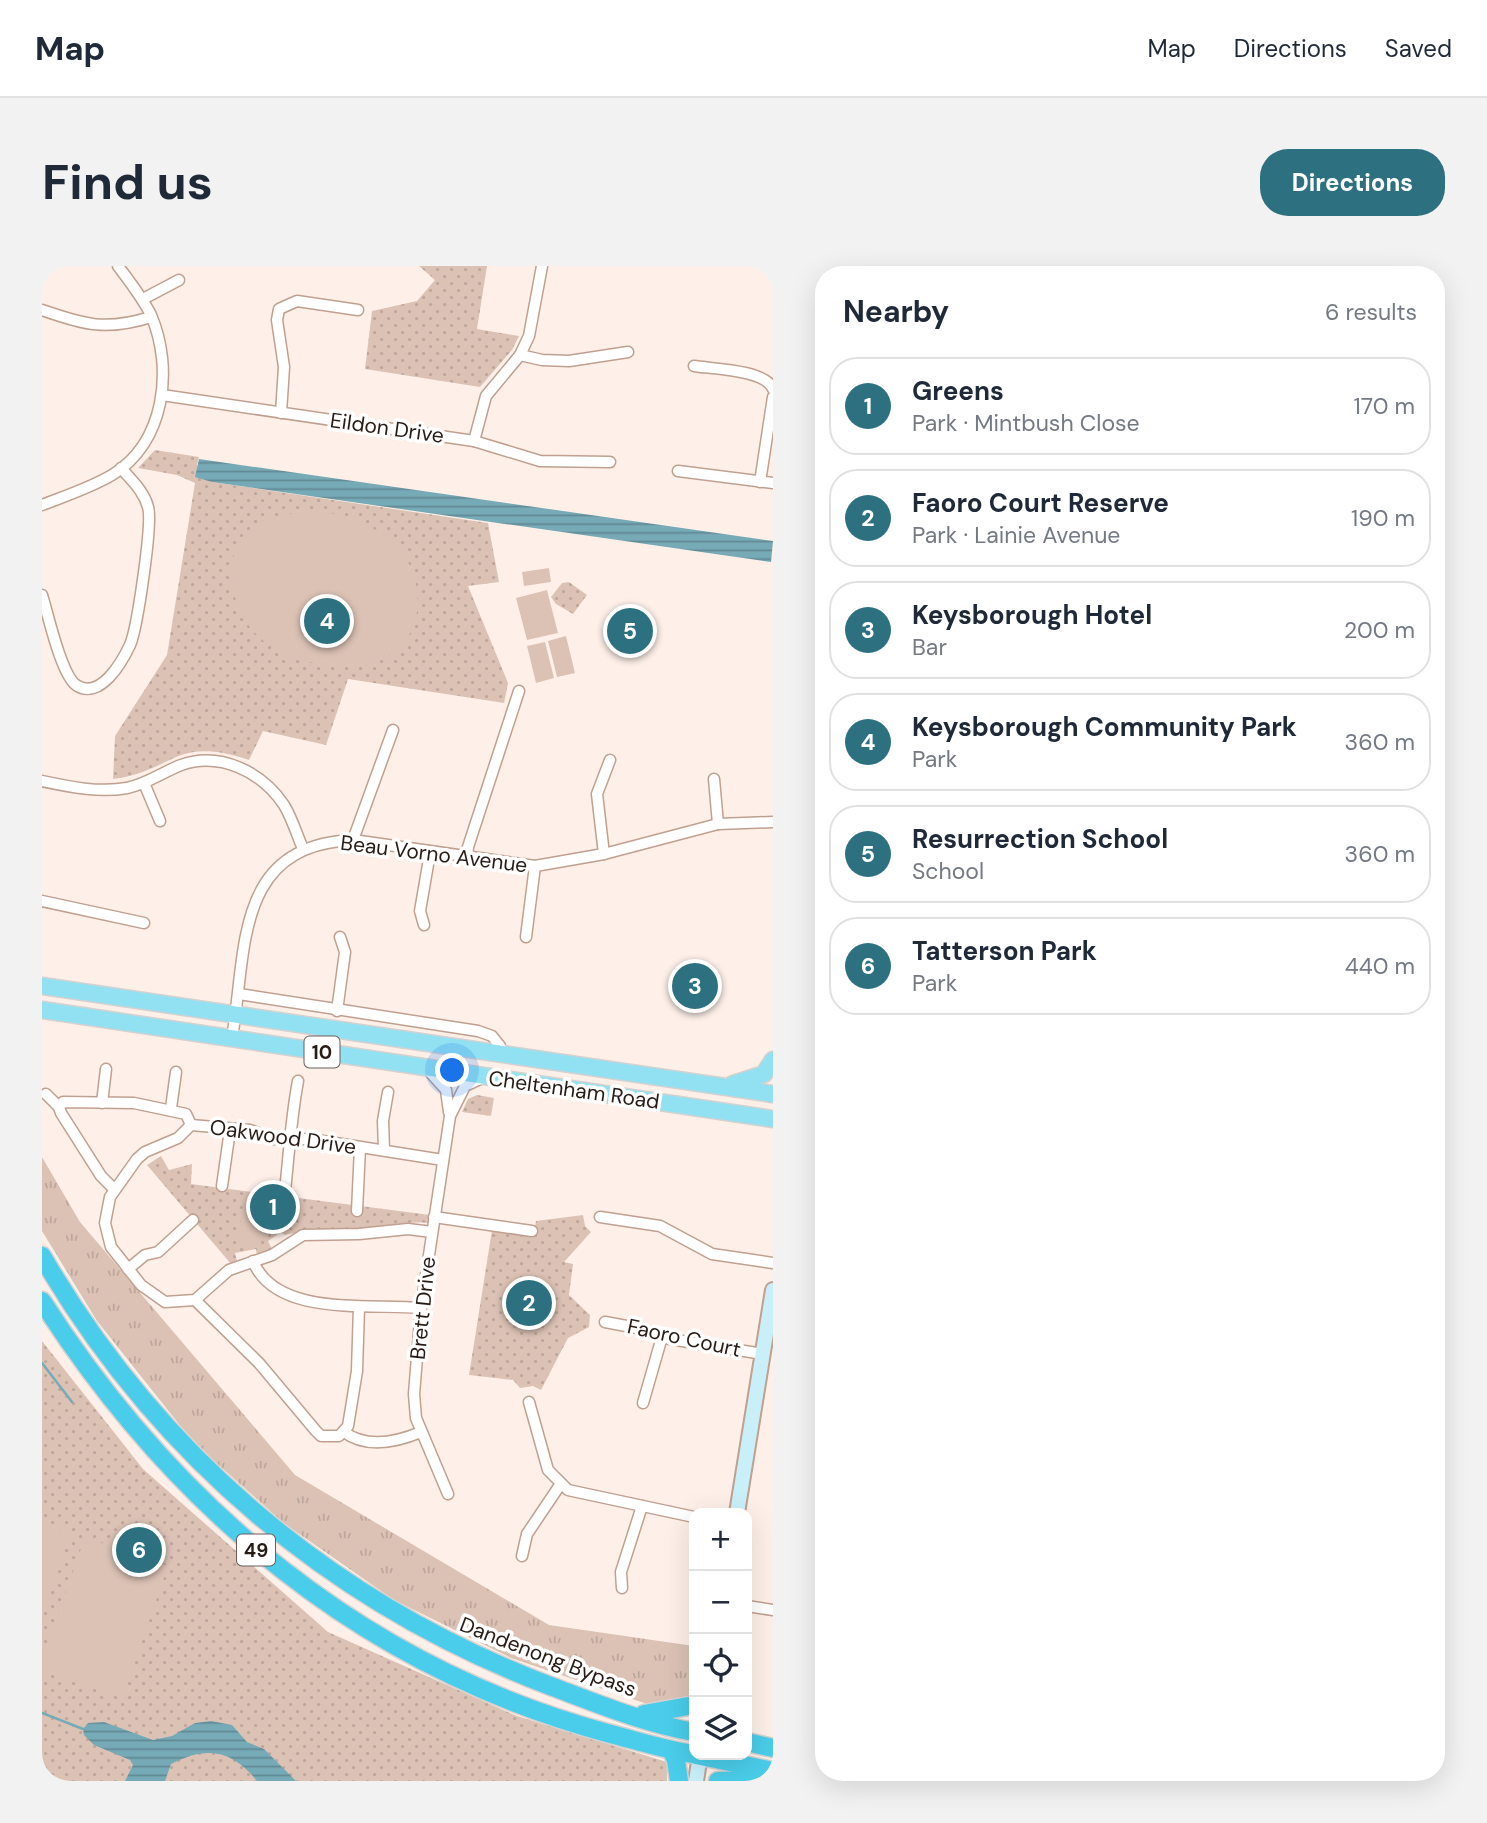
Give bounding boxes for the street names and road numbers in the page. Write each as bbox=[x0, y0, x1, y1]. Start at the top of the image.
street label: Eildon Drive bbox=[328, 406, 446, 450]
street label: Beau Vorno Avenue bbox=[339, 829, 529, 879]
road number: 10 bbox=[304, 1037, 340, 1068]
street label: Cheltenham Road bbox=[487, 1064, 661, 1116]
street label: Oakwood Drive bbox=[208, 1113, 358, 1161]
street label: Brett Drive bbox=[404, 1255, 442, 1361]
street label: Faoro Court bbox=[625, 1312, 743, 1364]
road number: 49 bbox=[237, 1534, 275, 1566]
street label: Dandenong Bypass bbox=[456, 1610, 640, 1704]

